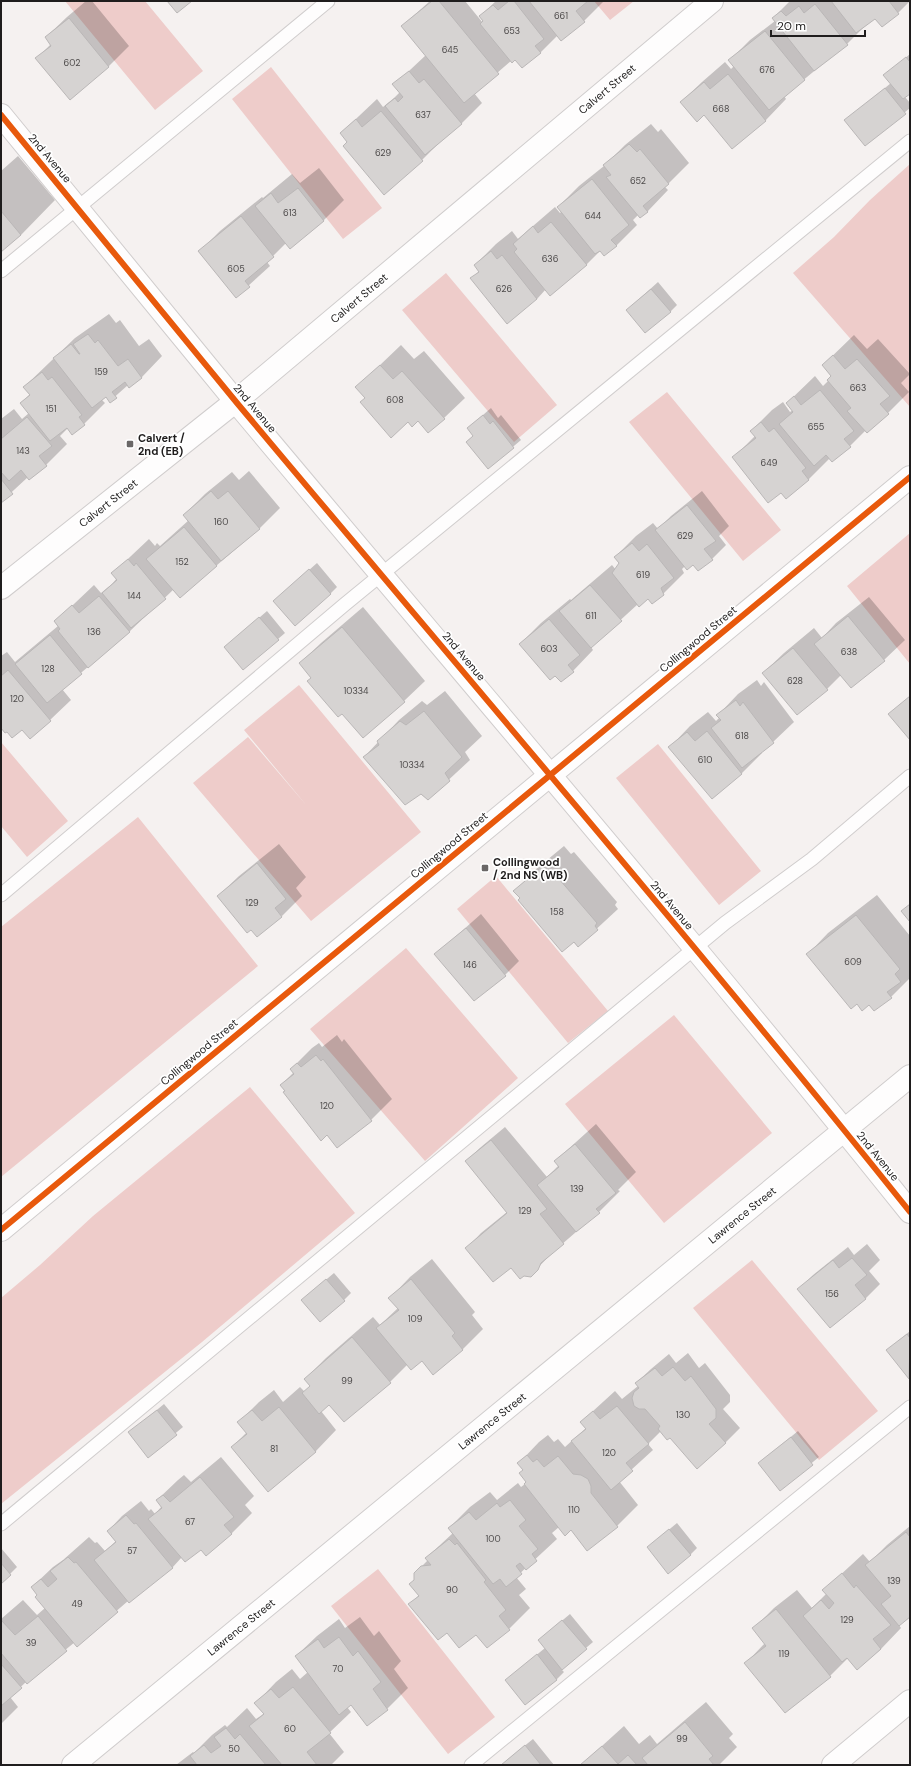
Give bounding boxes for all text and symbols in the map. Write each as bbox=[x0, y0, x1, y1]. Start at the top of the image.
house number: 661 bbox=[554, 10, 568, 22]
scale bar bbox=[771, 12, 865, 38]
text: 20 m bbox=[777, 18, 806, 34]
house number: 653 bbox=[504, 25, 520, 37]
house number: 645 bbox=[442, 44, 458, 56]
house number: 602 bbox=[64, 57, 80, 69]
street label: Calvert Street bbox=[575, 61, 639, 117]
house number: 676 bbox=[759, 64, 775, 76]
house number: 668 bbox=[713, 103, 729, 115]
house number: 637 bbox=[415, 109, 431, 121]
street label: 2nd Avenue bbox=[25, 131, 75, 185]
house number: 629 bbox=[375, 147, 391, 159]
house number: 652 bbox=[630, 175, 646, 187]
house number: 613 bbox=[283, 207, 297, 219]
house number: 644 bbox=[585, 210, 602, 222]
house number: 636 bbox=[542, 253, 559, 265]
house number: 605 bbox=[227, 263, 245, 275]
street label: Calvert Street bbox=[327, 270, 391, 326]
house number: 626 bbox=[496, 283, 512, 295]
house number: 159 bbox=[94, 366, 108, 378]
street label: 2nd Avenue bbox=[230, 381, 280, 435]
house number: 663 bbox=[850, 382, 866, 394]
house number: 608 bbox=[386, 394, 404, 406]
house number: 151 bbox=[45, 403, 57, 415]
house number: 655 bbox=[808, 421, 824, 433]
place label: Calvert / 2nd (EB) bbox=[138, 431, 185, 458]
marker: Calvert / 2nd (EB) bbox=[125, 439, 135, 449]
house number: 143 bbox=[16, 445, 30, 457]
house number: 649 bbox=[761, 457, 778, 469]
street label: Calvert Street bbox=[76, 476, 140, 530]
house number: 160 bbox=[214, 516, 228, 528]
house number: 629 bbox=[677, 530, 693, 542]
house number: 152 bbox=[175, 556, 189, 568]
house number: 619 bbox=[636, 569, 650, 581]
house number: 144 bbox=[127, 590, 141, 602]
street label: Collingwood Street bbox=[656, 603, 740, 675]
house number: 611 bbox=[585, 610, 597, 622]
house number: 136 bbox=[87, 626, 101, 638]
street label: 2nd Avenue bbox=[439, 629, 489, 683]
house number: 603 bbox=[540, 643, 558, 655]
house number: 638 bbox=[841, 646, 857, 658]
house number: 128 bbox=[41, 663, 55, 675]
house number: 628 bbox=[787, 675, 803, 687]
house number: 10334 bbox=[343, 685, 369, 697]
house number: 120 bbox=[10, 693, 24, 705]
house number: 618 bbox=[735, 730, 749, 742]
house number: 610 bbox=[698, 754, 712, 766]
house number: 10334 bbox=[399, 759, 425, 771]
street label: Collingwood Street bbox=[407, 809, 491, 881]
place label: Collingwood / 2nd NS (WB) bbox=[493, 855, 568, 882]
marker: Collingwood / 2nd NS (WB) bbox=[480, 863, 490, 873]
street label: 2nd Avenue bbox=[647, 878, 697, 932]
house number: 129 bbox=[245, 897, 259, 909]
house number: 158 bbox=[550, 906, 564, 918]
house number: 609 bbox=[844, 956, 862, 968]
house number: 146 bbox=[463, 959, 477, 971]
street label: Collingwood Street bbox=[157, 1016, 241, 1088]
house number: 120 bbox=[320, 1100, 334, 1112]
street label: 2nd Avenue bbox=[854, 1128, 902, 1184]
house number: 139 bbox=[570, 1183, 584, 1195]
street label: Lawrence Street bbox=[705, 1183, 779, 1247]
house number: 129 bbox=[518, 1205, 532, 1217]
house number: 156 bbox=[825, 1288, 839, 1300]
house number: 109 bbox=[408, 1313, 423, 1325]
house number: 99 bbox=[341, 1375, 353, 1387]
street label: Lawrence Street bbox=[455, 1389, 529, 1453]
house number: 130 bbox=[676, 1409, 690, 1421]
house number: 81 bbox=[270, 1443, 278, 1455]
house number: 120 bbox=[602, 1447, 616, 1459]
house number: 110 bbox=[568, 1504, 580, 1516]
house number: 67 bbox=[185, 1516, 195, 1528]
house number: 100 bbox=[485, 1533, 501, 1545]
house number: 57 bbox=[127, 1545, 137, 1557]
house number: 139 bbox=[887, 1575, 901, 1587]
house number: 90 bbox=[446, 1584, 458, 1596]
street label: Lawrence Street bbox=[204, 1595, 278, 1659]
house number: 49 bbox=[71, 1598, 83, 1610]
house number: 129 bbox=[840, 1614, 854, 1626]
house number: 39 bbox=[26, 1637, 37, 1649]
house number: 119 bbox=[778, 1648, 790, 1660]
house number: 70 bbox=[333, 1663, 343, 1675]
house number: 60 bbox=[284, 1723, 296, 1735]
house number: 99 bbox=[676, 1733, 688, 1745]
house number: 50 bbox=[228, 1743, 240, 1755]

